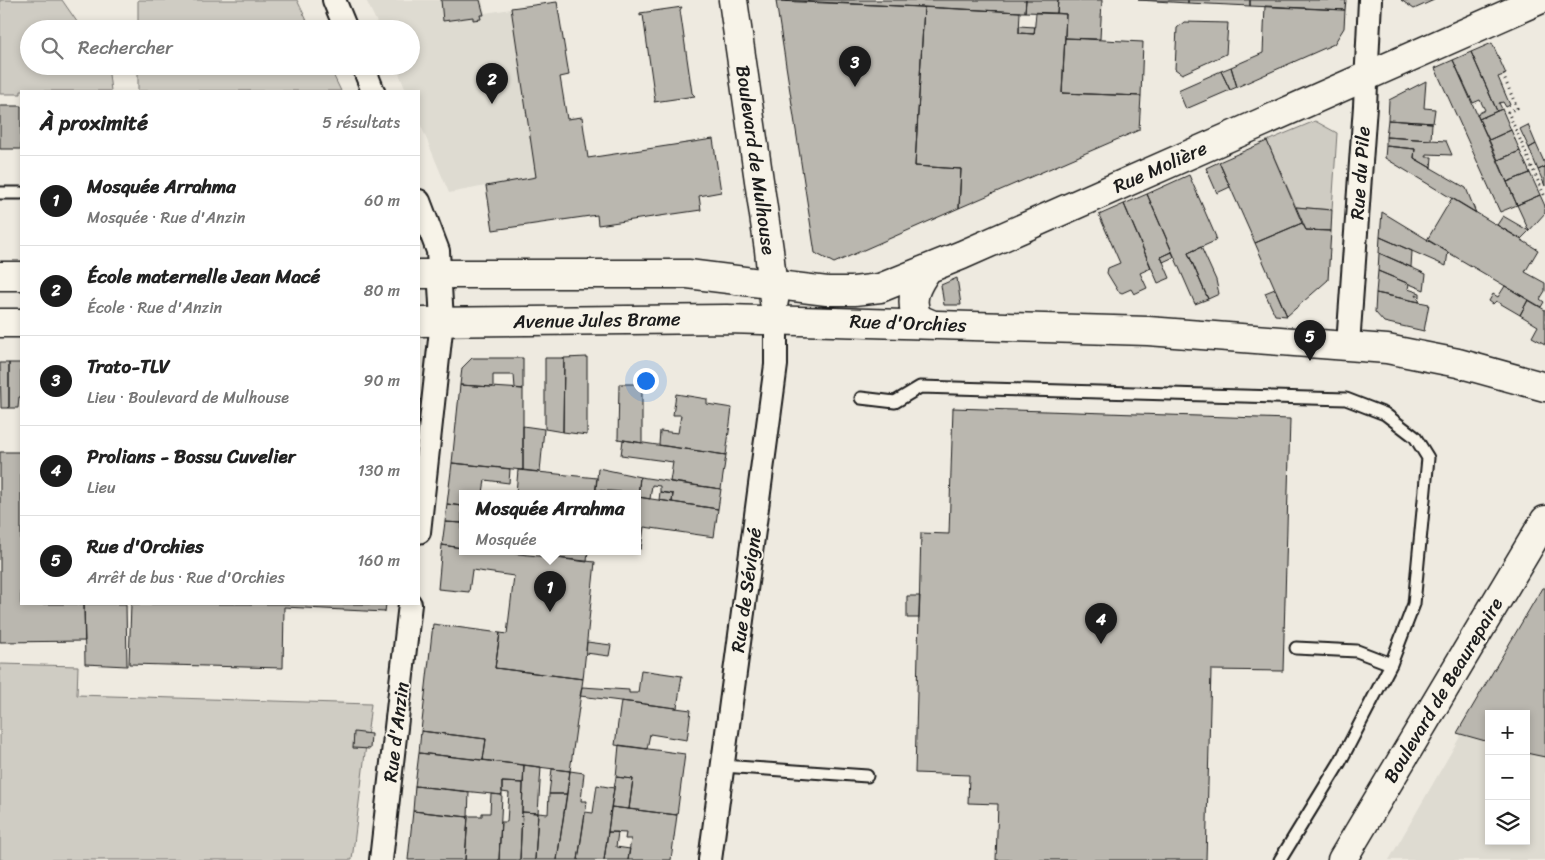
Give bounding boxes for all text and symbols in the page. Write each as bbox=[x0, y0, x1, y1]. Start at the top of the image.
search box bbox=[20, 20, 420, 75]
text: Rechercher bbox=[78, 31, 173, 64]
icon: search bbox=[38, 34, 66, 62]
pin: 3 bbox=[839, 46, 871, 87]
pin: 2 bbox=[476, 63, 508, 104]
street label: Boulevard de Mulhouse bbox=[726, 63, 786, 257]
text: À proximité bbox=[40, 104, 148, 142]
text: 5 résultats bbox=[322, 108, 400, 137]
street label: Rue du Pile bbox=[1340, 125, 1380, 221]
street label: Rue Molière bbox=[1108, 131, 1213, 202]
text: Mosquée Arrahma bbox=[87, 170, 236, 203]
text: 1 bbox=[53, 186, 59, 215]
text: 60 m bbox=[364, 186, 400, 215]
text: Mosquée · Rue d'Anzin bbox=[87, 203, 245, 232]
text: École maternelle Jean Macé bbox=[87, 260, 320, 293]
text: 2 bbox=[51, 276, 61, 305]
text: 80 m bbox=[364, 276, 400, 305]
text: École · Rue d'Anzin bbox=[87, 293, 222, 322]
street label: Avenue Jules Brame bbox=[512, 302, 681, 338]
street label: Rue d'Orchies bbox=[849, 304, 967, 342]
pin: 5 bbox=[1294, 320, 1326, 361]
text: Trato-TLV bbox=[87, 350, 170, 383]
text: 3 bbox=[52, 366, 60, 395]
text: 90 m bbox=[364, 366, 400, 395]
your location bbox=[633, 368, 659, 394]
text: Lieu · Boulevard de Mulhouse bbox=[87, 383, 289, 412]
text: Prolians - Bossu Cuvelier bbox=[87, 440, 295, 473]
text: 4 bbox=[51, 456, 61, 485]
text: 130 m bbox=[358, 456, 400, 485]
text: Lieu bbox=[87, 473, 116, 502]
popup bbox=[459, 490, 641, 555]
text: Mosquée Arrahma bbox=[476, 492, 624, 525]
text: Mosquée bbox=[476, 525, 536, 554]
street label: Rue de Sévigné bbox=[721, 525, 771, 655]
text: Rue d'Orchies bbox=[87, 530, 204, 563]
text: 5 bbox=[51, 546, 61, 575]
text: 160 m bbox=[357, 546, 400, 575]
text: Arrêt de bus · Rue d'Orchies bbox=[87, 563, 285, 592]
pin: 1 bbox=[534, 571, 566, 612]
street label: Boulevard de Beaurepaire bbox=[1374, 591, 1512, 789]
pin: 4 bbox=[1085, 603, 1117, 644]
street label: Rue d'Anzin bbox=[373, 680, 419, 784]
map controls bbox=[1485, 710, 1530, 845]
button: + bbox=[1485, 710, 1530, 755]
button: − bbox=[1485, 755, 1530, 800]
button: layers bbox=[1485, 800, 1530, 845]

